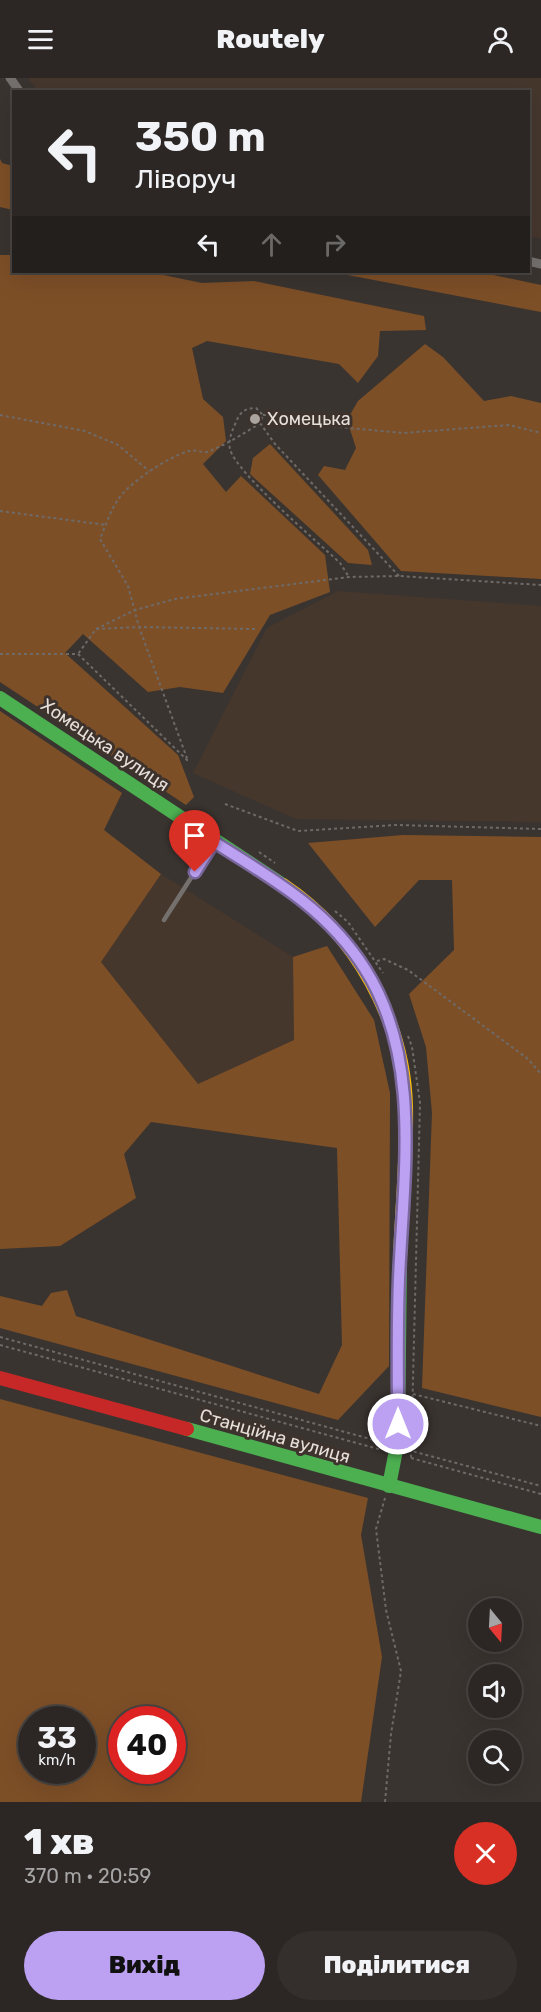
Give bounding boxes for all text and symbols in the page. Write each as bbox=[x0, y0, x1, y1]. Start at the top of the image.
icon: menu bbox=[24, 23, 57, 56]
text: Routely bbox=[216, 23, 325, 55]
icon: person bbox=[484, 23, 517, 56]
text: 350 m bbox=[135, 112, 266, 162]
icon: left bbox=[36, 114, 114, 192]
text: Ліворуч bbox=[135, 163, 236, 195]
icon: left bbox=[192, 228, 225, 261]
icon: ahead bbox=[255, 228, 288, 261]
icon: right bbox=[318, 228, 351, 261]
place label: Хомецька bbox=[267, 408, 351, 430]
marker: Хомецька bbox=[248, 412, 262, 426]
street label: Хомецька вулиця bbox=[37, 694, 173, 796]
pin bbox=[169, 810, 220, 872]
icon: arrive bbox=[178, 819, 211, 852]
position arrow bbox=[366, 1392, 430, 1456]
street label: Станційна вулиця bbox=[197, 1404, 353, 1468]
north arrow bbox=[468, 1598, 522, 1652]
map controls bbox=[468, 1598, 522, 1784]
button: sound bbox=[468, 1664, 522, 1718]
speed limit sign: 40 bbox=[108, 1706, 186, 1784]
text: 33 bbox=[37, 1720, 77, 1756]
button: search bbox=[468, 1730, 522, 1784]
text: km/h bbox=[38, 1751, 76, 1769]
text: 1 хв bbox=[24, 1820, 95, 1863]
button: close bbox=[454, 1822, 517, 1885]
text: 370 m · 20:59 bbox=[24, 1864, 151, 1888]
button: Вихід bbox=[24, 1931, 265, 2000]
button: Поділитися bbox=[277, 1931, 517, 2000]

